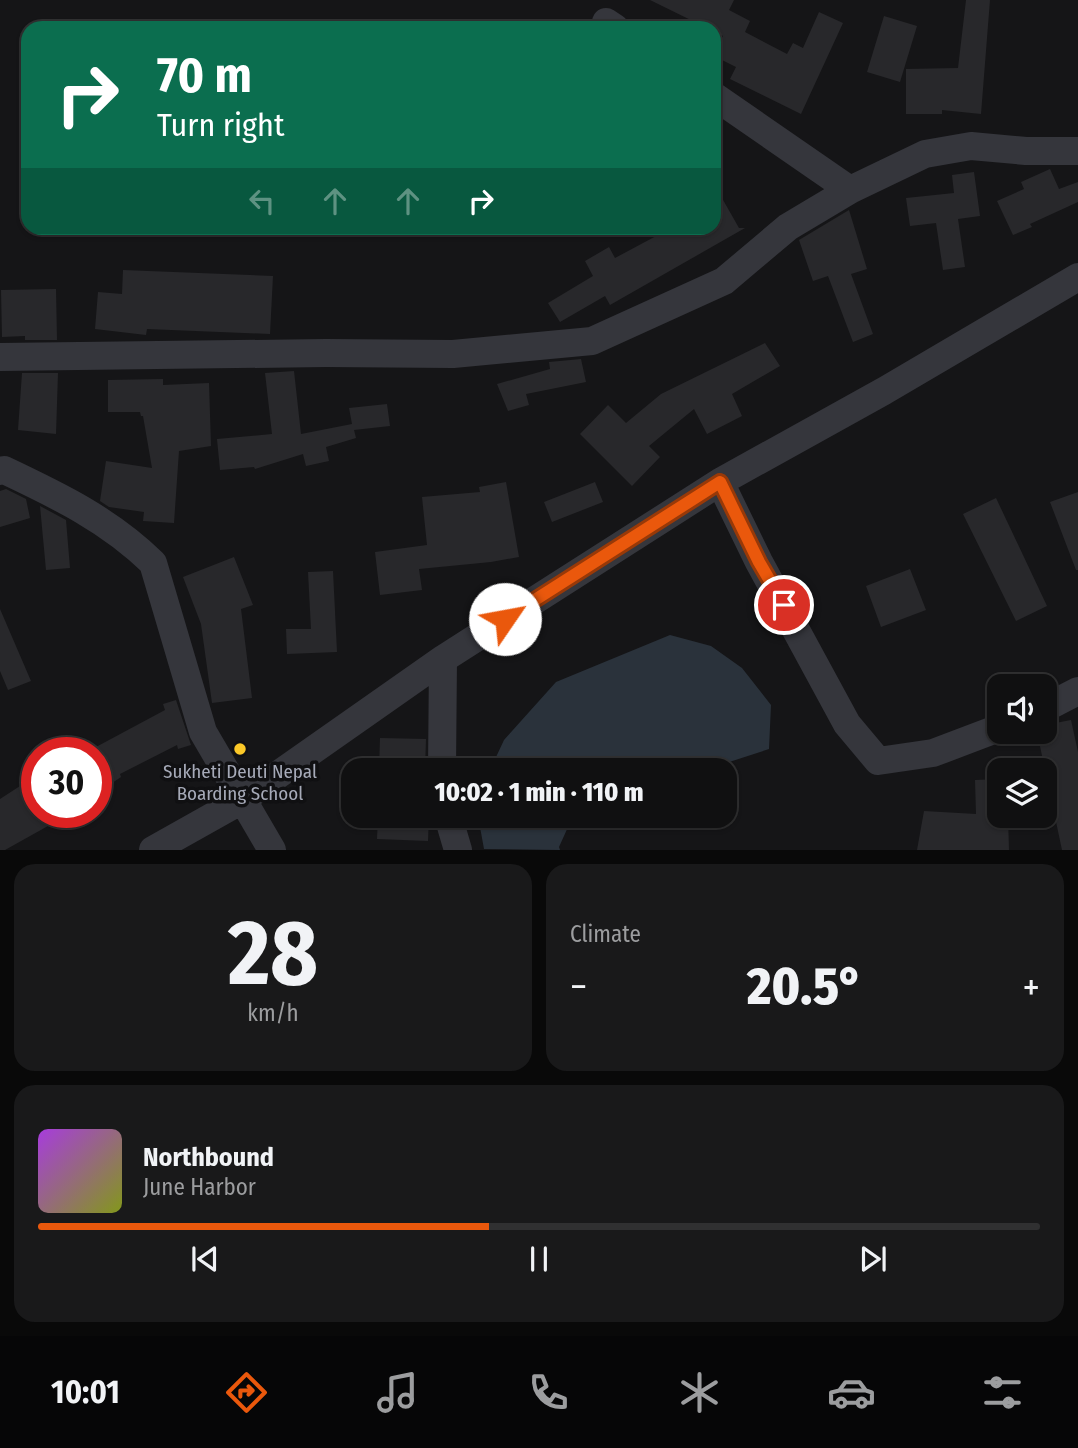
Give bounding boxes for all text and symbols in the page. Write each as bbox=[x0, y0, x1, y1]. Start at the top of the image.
text: 70 m bbox=[157, 46, 252, 105]
icon: right bbox=[42, 49, 133, 140]
text: Turn right bbox=[157, 106, 284, 144]
icon: left bbox=[243, 182, 281, 220]
icon: ahead bbox=[316, 182, 354, 220]
icon: ahead bbox=[389, 182, 427, 220]
icon: right bbox=[462, 182, 500, 220]
pin bbox=[754, 575, 814, 635]
position arrow bbox=[468, 582, 542, 656]
icon: arrive bbox=[765, 586, 803, 624]
map controls bbox=[987, 674, 1057, 828]
button: sound bbox=[987, 674, 1057, 744]
speed limit sign: 30 bbox=[21, 737, 112, 828]
marker: Sukheti Deuti Nepal Boarding School bbox=[232, 741, 248, 757]
button: layers bbox=[987, 758, 1057, 828]
place label: Sukheti Deuti Nepal Boarding School bbox=[163, 760, 317, 805]
text: 10:02 · 1 min · 110 m bbox=[435, 777, 643, 808]
text: 28 bbox=[228, 899, 318, 1008]
text: Climate bbox=[570, 920, 641, 948]
text: 20.5° bbox=[747, 955, 863, 1018]
text: − bbox=[570, 964, 587, 1010]
text: + bbox=[1023, 964, 1040, 1010]
text: km/h bbox=[247, 999, 299, 1027]
text: Northbound bbox=[143, 1142, 274, 1173]
text: June Harbor bbox=[143, 1173, 256, 1201]
icon: previous bbox=[186, 1240, 224, 1278]
icon: pause bbox=[520, 1240, 558, 1278]
icon: next bbox=[854, 1240, 892, 1278]
icon: directions bbox=[222, 1368, 271, 1417]
icon: music bbox=[373, 1368, 422, 1417]
icon: phone bbox=[524, 1368, 573, 1417]
icon: climate bbox=[675, 1368, 724, 1417]
icon: car bbox=[827, 1368, 876, 1417]
icon: filters bbox=[978, 1368, 1027, 1417]
text: 10:01 bbox=[51, 1373, 120, 1411]

